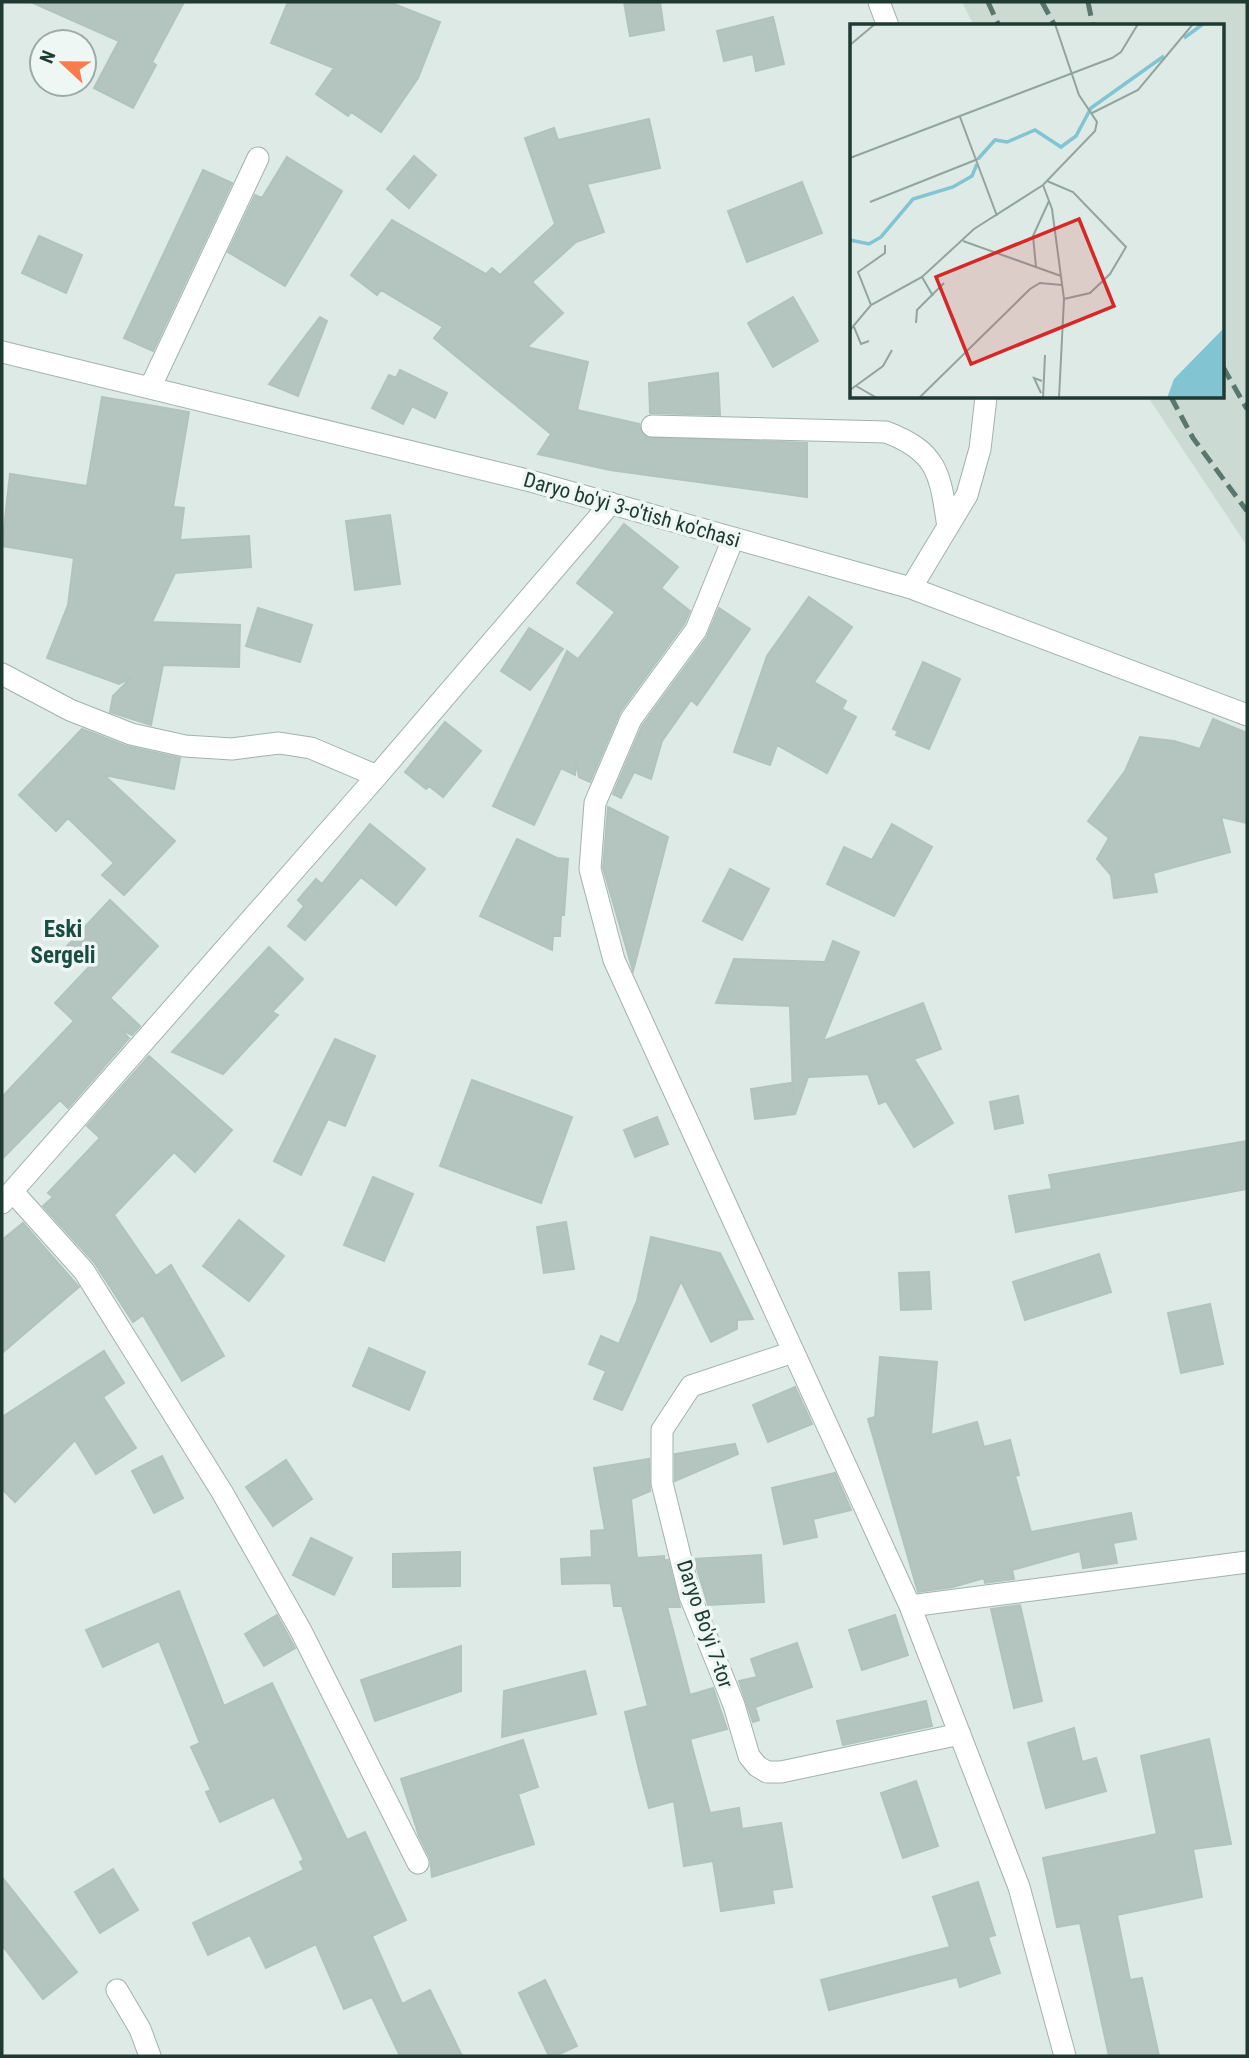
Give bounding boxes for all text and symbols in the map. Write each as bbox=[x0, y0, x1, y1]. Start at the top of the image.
inset map bbox=[850, 24, 1224, 399]
north arrow bbox=[28, 28, 98, 98]
text: N bbox=[35, 47, 61, 67]
street label: Daryo bo'yi 3-o'tish ko'chasi bbox=[521, 468, 743, 552]
district label: Eski Sergeli bbox=[31, 916, 96, 969]
street label: Daryo Bo'yi 7-tor bbox=[672, 1557, 738, 1691]

